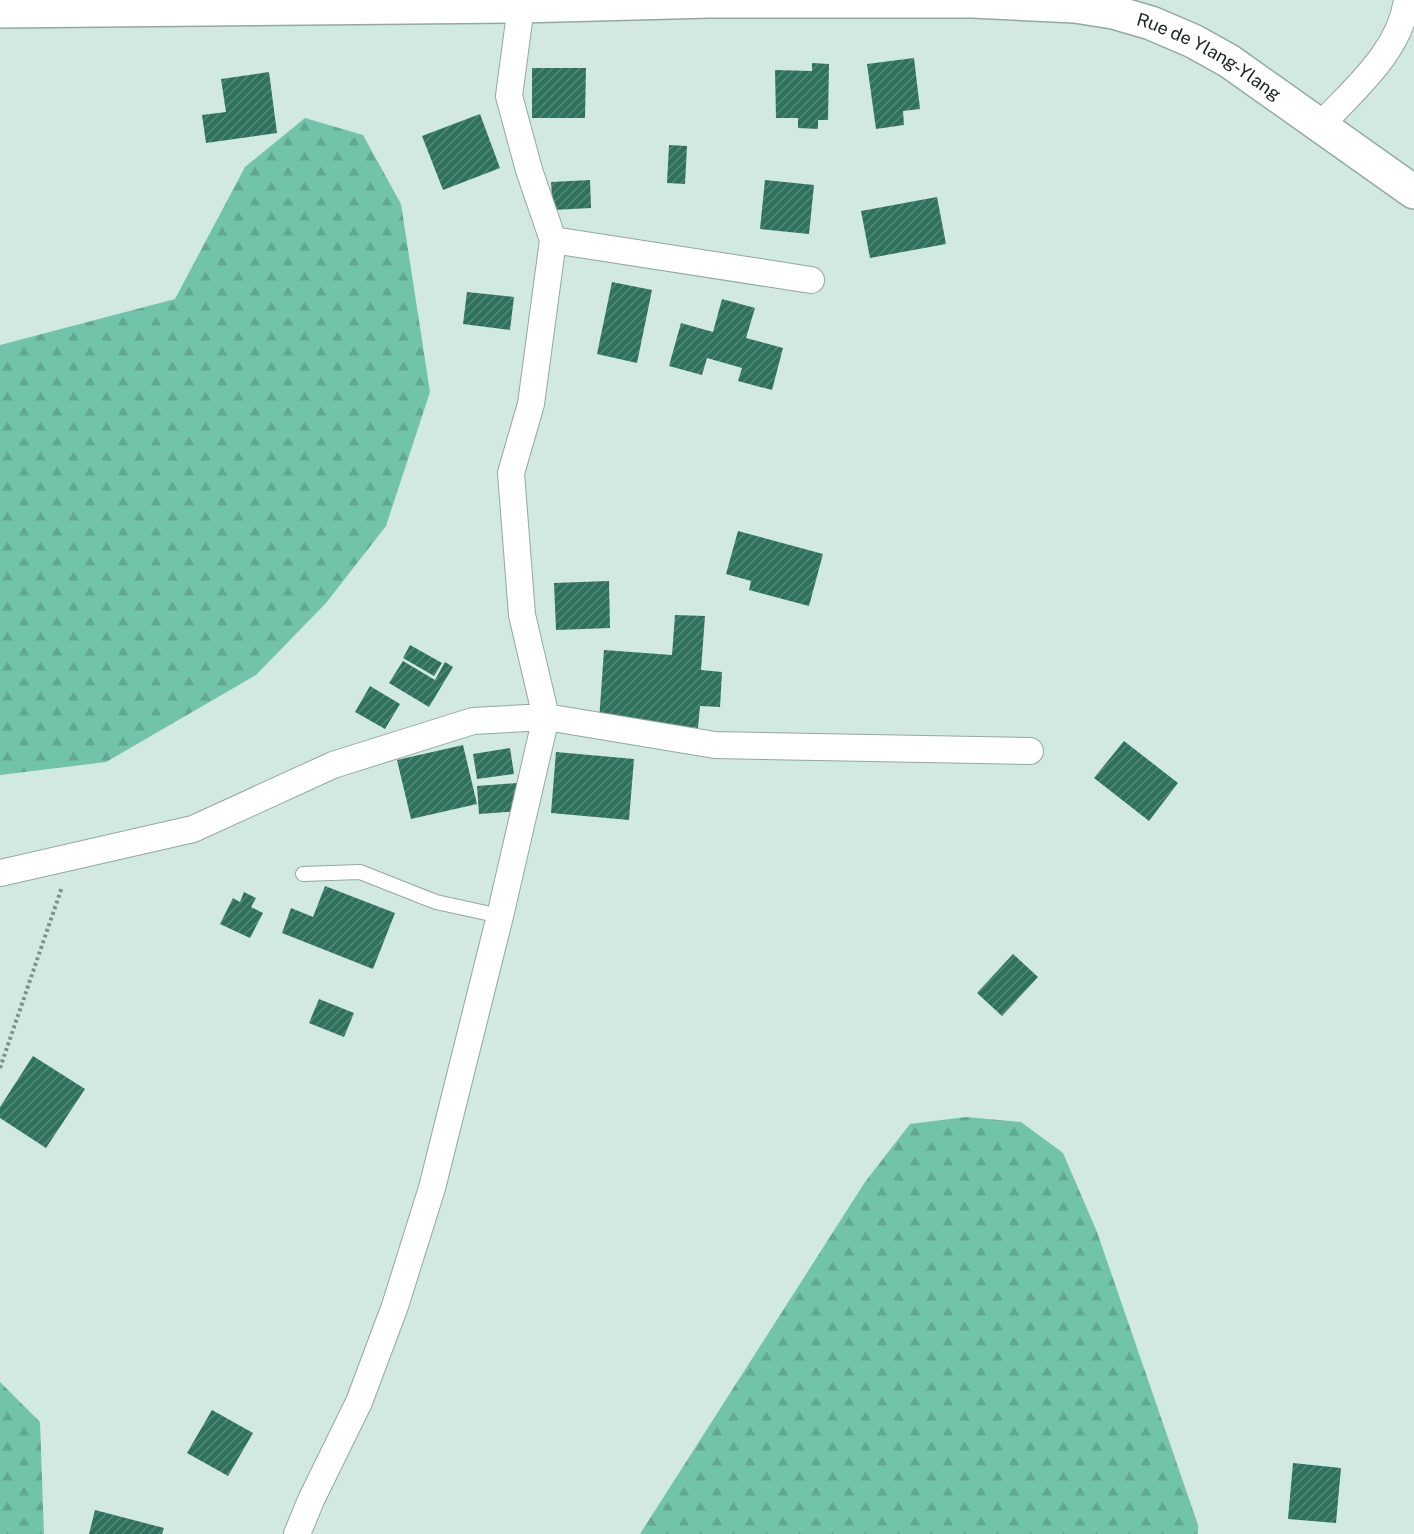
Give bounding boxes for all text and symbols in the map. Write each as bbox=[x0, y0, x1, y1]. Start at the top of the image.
street label: Rue de Ylang-Ylang bbox=[1134, 8, 1285, 104]

